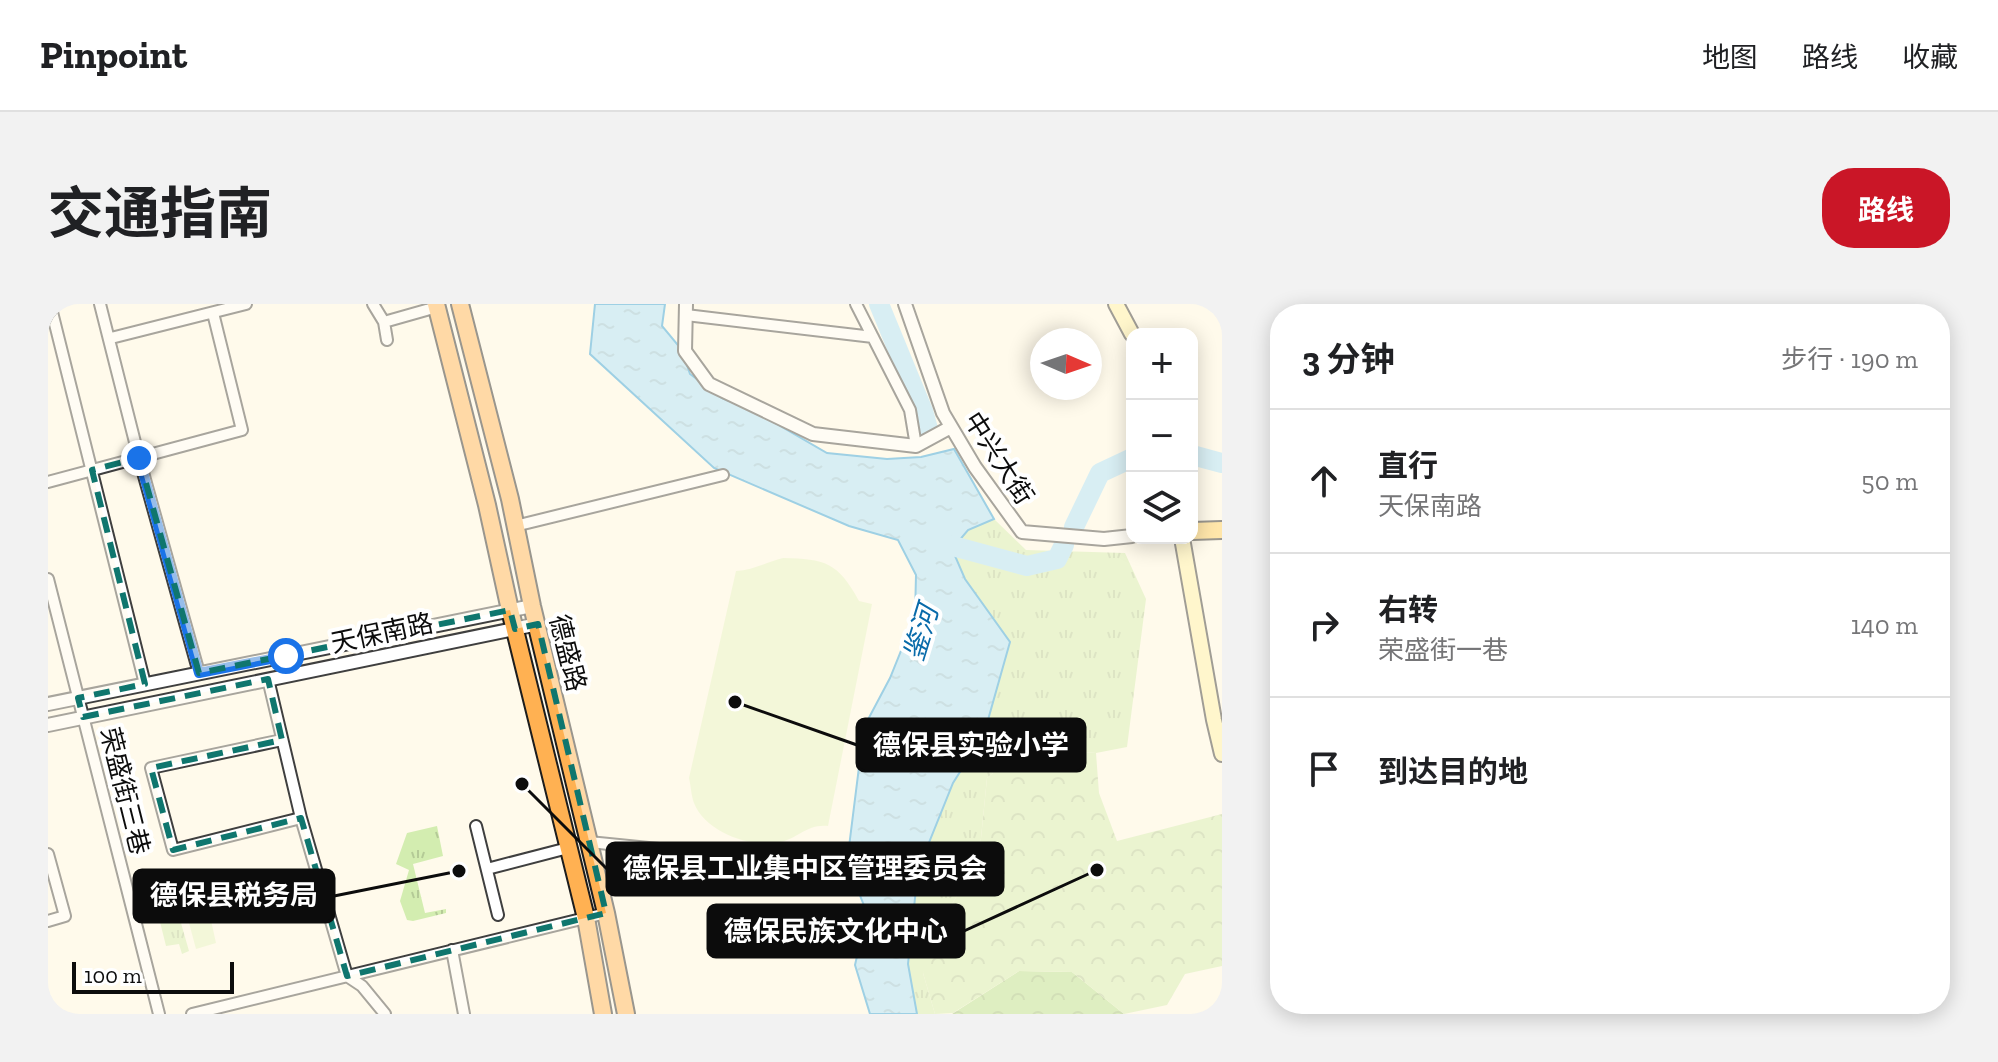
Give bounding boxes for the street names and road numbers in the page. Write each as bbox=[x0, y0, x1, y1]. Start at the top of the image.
street label: 中兴大街 bbox=[957, 406, 1041, 510]
street label: 天保南路 bbox=[328, 607, 436, 659]
street label: 德盛路 bbox=[543, 611, 593, 695]
street label: 荣盛街三巷 bbox=[94, 724, 156, 858]

